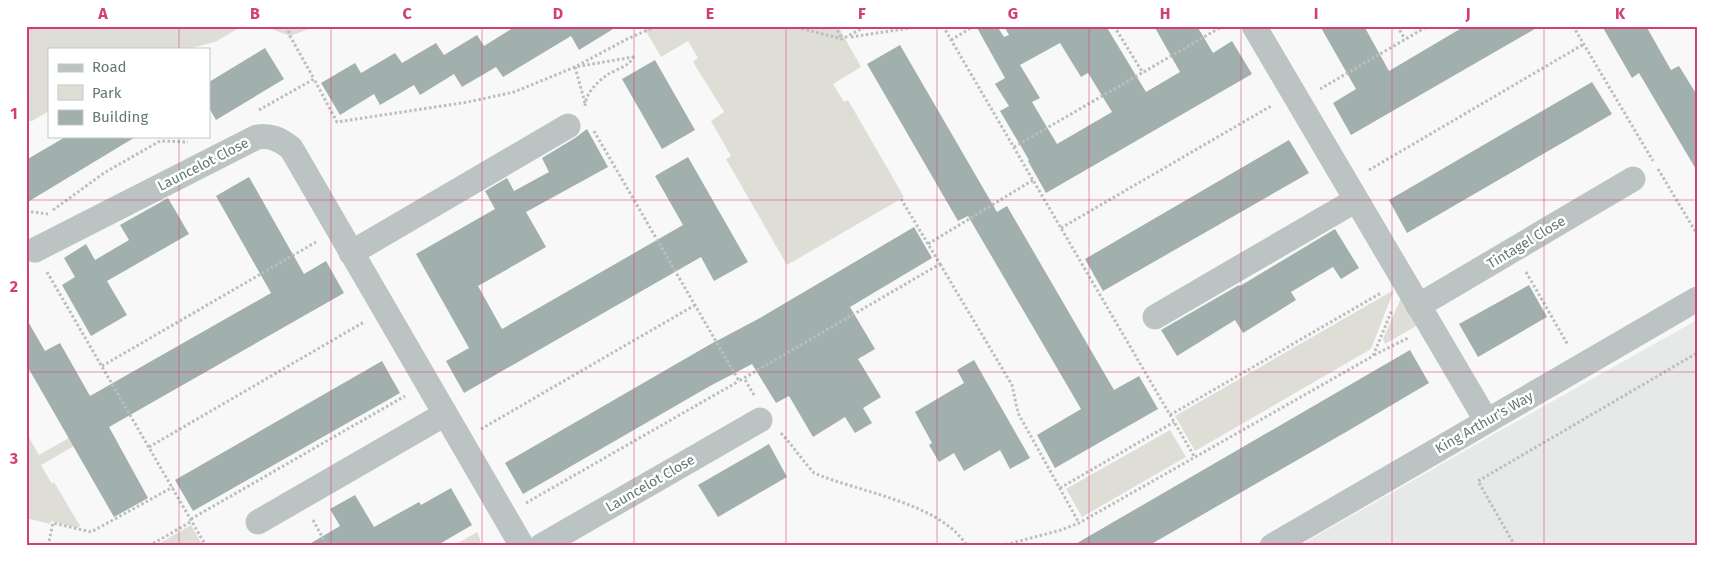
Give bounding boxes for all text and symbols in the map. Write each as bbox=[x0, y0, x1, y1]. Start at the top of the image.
text: A bbox=[97, 4, 108, 23]
text: B bbox=[250, 4, 260, 23]
text: C bbox=[402, 4, 412, 23]
text: D bbox=[553, 4, 563, 23]
text: E bbox=[706, 4, 714, 23]
text: F bbox=[858, 4, 866, 23]
text: G bbox=[1008, 4, 1018, 23]
text: H bbox=[1160, 4, 1170, 23]
text: I bbox=[1314, 4, 1318, 23]
text: J bbox=[1464, 4, 1471, 23]
text: K bbox=[1615, 4, 1626, 23]
legend bbox=[48, 48, 210, 138]
text: Road bbox=[92, 58, 127, 76]
text: Park bbox=[92, 84, 122, 102]
text: 1 bbox=[10, 104, 18, 123]
text: Building bbox=[92, 108, 148, 126]
street label: Launcelot Close bbox=[155, 134, 252, 195]
street label: Tintagel Close bbox=[1484, 212, 1569, 272]
text: 2 bbox=[10, 277, 18, 296]
street label: King Arthur's Way bbox=[1432, 387, 1536, 457]
text: 3 bbox=[9, 449, 18, 468]
street label: Launcelot Close bbox=[603, 451, 698, 516]

